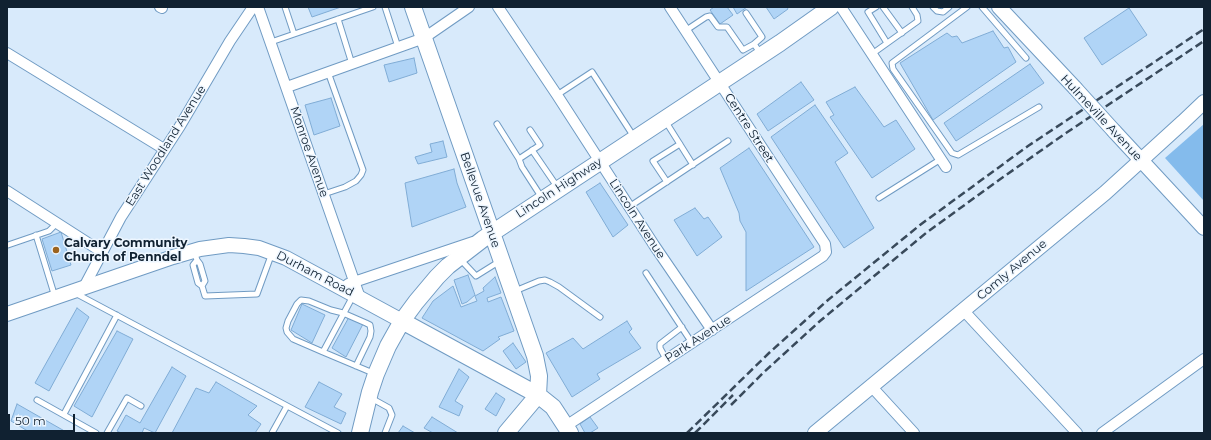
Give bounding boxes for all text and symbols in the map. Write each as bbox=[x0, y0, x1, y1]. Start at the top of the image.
street label: Hulmeville Avenue bbox=[1057, 72, 1145, 164]
street label: East Woodland Avenue bbox=[123, 83, 209, 209]
street label: Centre Street bbox=[721, 91, 777, 165]
street label: Monroe Avenue bbox=[287, 105, 331, 199]
street label: Bellevue Avenue bbox=[457, 150, 503, 250]
street label: Lincoln Highway bbox=[513, 155, 605, 221]
street label: Lincoln Avenue bbox=[606, 176, 668, 262]
place label: Calvary Community Church of Penndel bbox=[64, 236, 187, 264]
street label: Comly Avenue bbox=[974, 237, 1050, 303]
marker: Calvary Community Church of Penndel bbox=[51, 245, 61, 255]
street label: Durham Road bbox=[274, 248, 356, 300]
street label: Park Avenue bbox=[662, 312, 734, 366]
scale bar bbox=[10, 406, 77, 432]
text: 50 m bbox=[15, 413, 46, 428]

